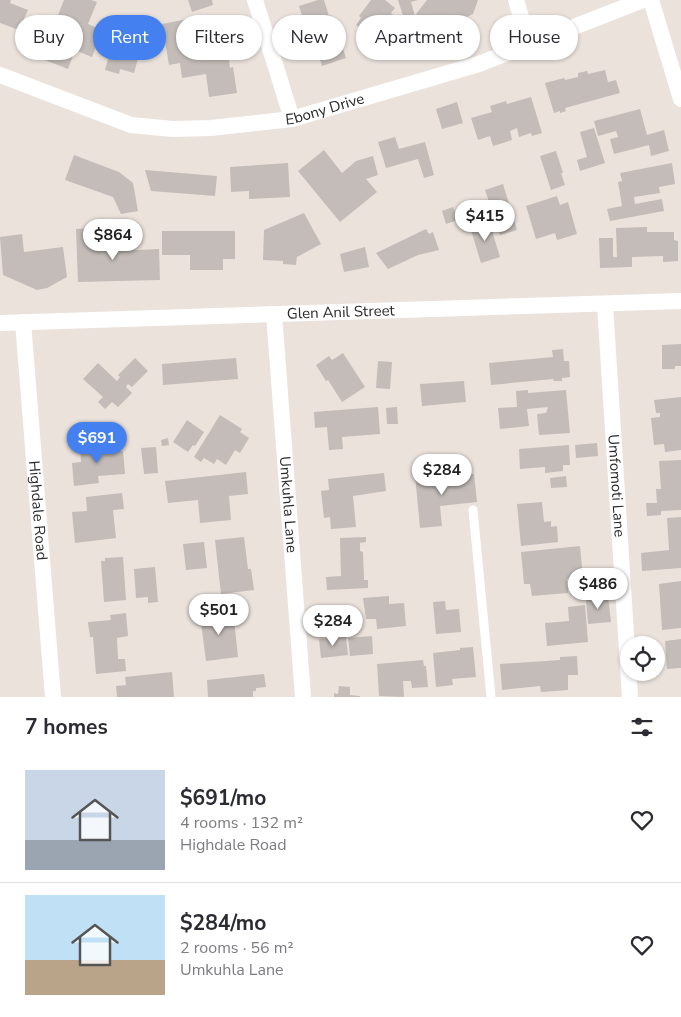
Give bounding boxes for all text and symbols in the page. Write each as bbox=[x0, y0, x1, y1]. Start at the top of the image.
chip: Buy bbox=[15, 15, 83, 60]
chip: Rent bbox=[93, 15, 166, 60]
chip: Filters bbox=[176, 15, 262, 60]
chip: New bbox=[272, 15, 346, 60]
chip: Apartment bbox=[356, 15, 480, 60]
chip: House bbox=[490, 15, 578, 60]
street label: Ebony Drive bbox=[284, 88, 367, 130]
pin: $415 bbox=[455, 200, 515, 242]
text: $415 bbox=[466, 205, 504, 227]
pin: $864 bbox=[83, 218, 143, 261]
text: $864 bbox=[94, 224, 132, 246]
street label: Glen Anil Street bbox=[287, 300, 396, 324]
pin: $691 bbox=[67, 422, 127, 464]
text: $691 bbox=[78, 427, 116, 449]
street label: Umfomoti Lane bbox=[603, 433, 630, 538]
pin: $284 bbox=[412, 454, 472, 496]
street label: Umkuhla Lane bbox=[275, 455, 302, 554]
text: $284 bbox=[423, 459, 461, 481]
street label: Highdale Road bbox=[24, 460, 52, 561]
pin: $486 bbox=[568, 568, 628, 610]
text: $486 bbox=[579, 573, 617, 595]
pin: $501 bbox=[189, 594, 249, 636]
text: $501 bbox=[200, 599, 238, 621]
pin: $284 bbox=[303, 604, 363, 647]
text: $284 bbox=[314, 610, 352, 632]
map controls bbox=[620, 636, 665, 681]
button: locate bbox=[620, 636, 665, 681]
text: 7 homes bbox=[25, 713, 108, 741]
icon: filters bbox=[628, 713, 656, 741]
text: $691/mo bbox=[180, 784, 266, 812]
icon: home bbox=[65, 790, 125, 850]
icon: heart bbox=[628, 806, 656, 834]
text: 4 rooms · 132 m² bbox=[180, 812, 303, 834]
text: Highdale Road bbox=[180, 834, 287, 856]
text: $284/mo bbox=[180, 909, 266, 937]
icon: home bbox=[65, 915, 125, 975]
icon: heart bbox=[628, 931, 656, 959]
text: 2 rooms · 56 m² bbox=[180, 937, 293, 959]
text: Umkuhla Lane bbox=[180, 959, 284, 981]

